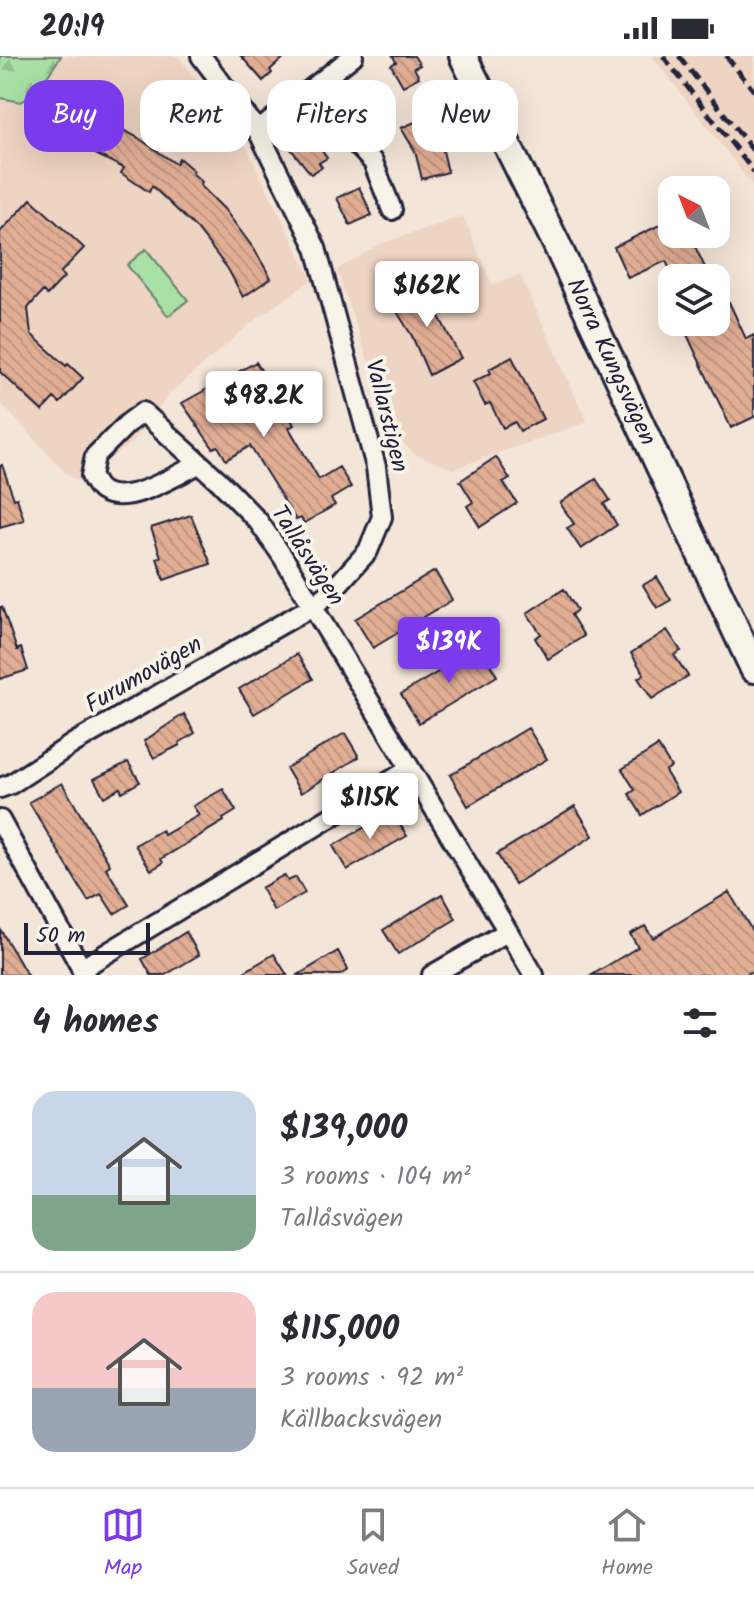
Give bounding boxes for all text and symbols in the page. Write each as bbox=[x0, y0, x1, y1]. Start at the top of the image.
text: 20:19 bbox=[40, 4, 105, 52]
chip: Buy bbox=[24, 80, 124, 152]
chip: Rent bbox=[140, 80, 251, 152]
chip: Filters bbox=[267, 80, 396, 152]
chip: New bbox=[412, 80, 518, 152]
north arrow bbox=[658, 176, 730, 248]
map controls bbox=[658, 176, 730, 336]
pin: $162K bbox=[371, 261, 483, 329]
button: layers bbox=[658, 264, 730, 336]
text: $162K bbox=[393, 266, 461, 308]
street label: Norra Kungsvägen bbox=[556, 272, 667, 452]
street label: Vallarstigen bbox=[353, 355, 419, 477]
pin: $98.2K bbox=[199, 371, 329, 439]
text: $98.2K bbox=[224, 376, 304, 418]
street label: Tallåsvägen bbox=[260, 498, 354, 614]
pin: $139K bbox=[393, 617, 505, 685]
text: $139K bbox=[416, 622, 482, 664]
street label: Furumovägen bbox=[78, 626, 210, 724]
pin: $115K bbox=[314, 773, 426, 841]
text: $115K bbox=[340, 778, 400, 820]
scale bar bbox=[24, 919, 150, 955]
text: 50 m bbox=[36, 919, 85, 954]
text: 4 homes bbox=[32, 996, 159, 1050]
icon: filters bbox=[678, 1001, 722, 1045]
text: $139,000 bbox=[280, 1102, 407, 1156]
icon: home bbox=[96, 1123, 192, 1219]
text: 3 rooms · 104 m² bbox=[280, 1156, 471, 1198]
text: Tallåsvägen bbox=[280, 1198, 403, 1240]
text: $115,000 bbox=[280, 1303, 399, 1357]
icon: home bbox=[96, 1324, 192, 1420]
text: 3 rooms · 92 m² bbox=[280, 1357, 463, 1399]
text: Källbacksvägen bbox=[280, 1399, 442, 1441]
tab: Map bbox=[101, 1503, 145, 1586]
tab: Saved bbox=[347, 1503, 399, 1586]
tab: Home bbox=[601, 1503, 653, 1586]

